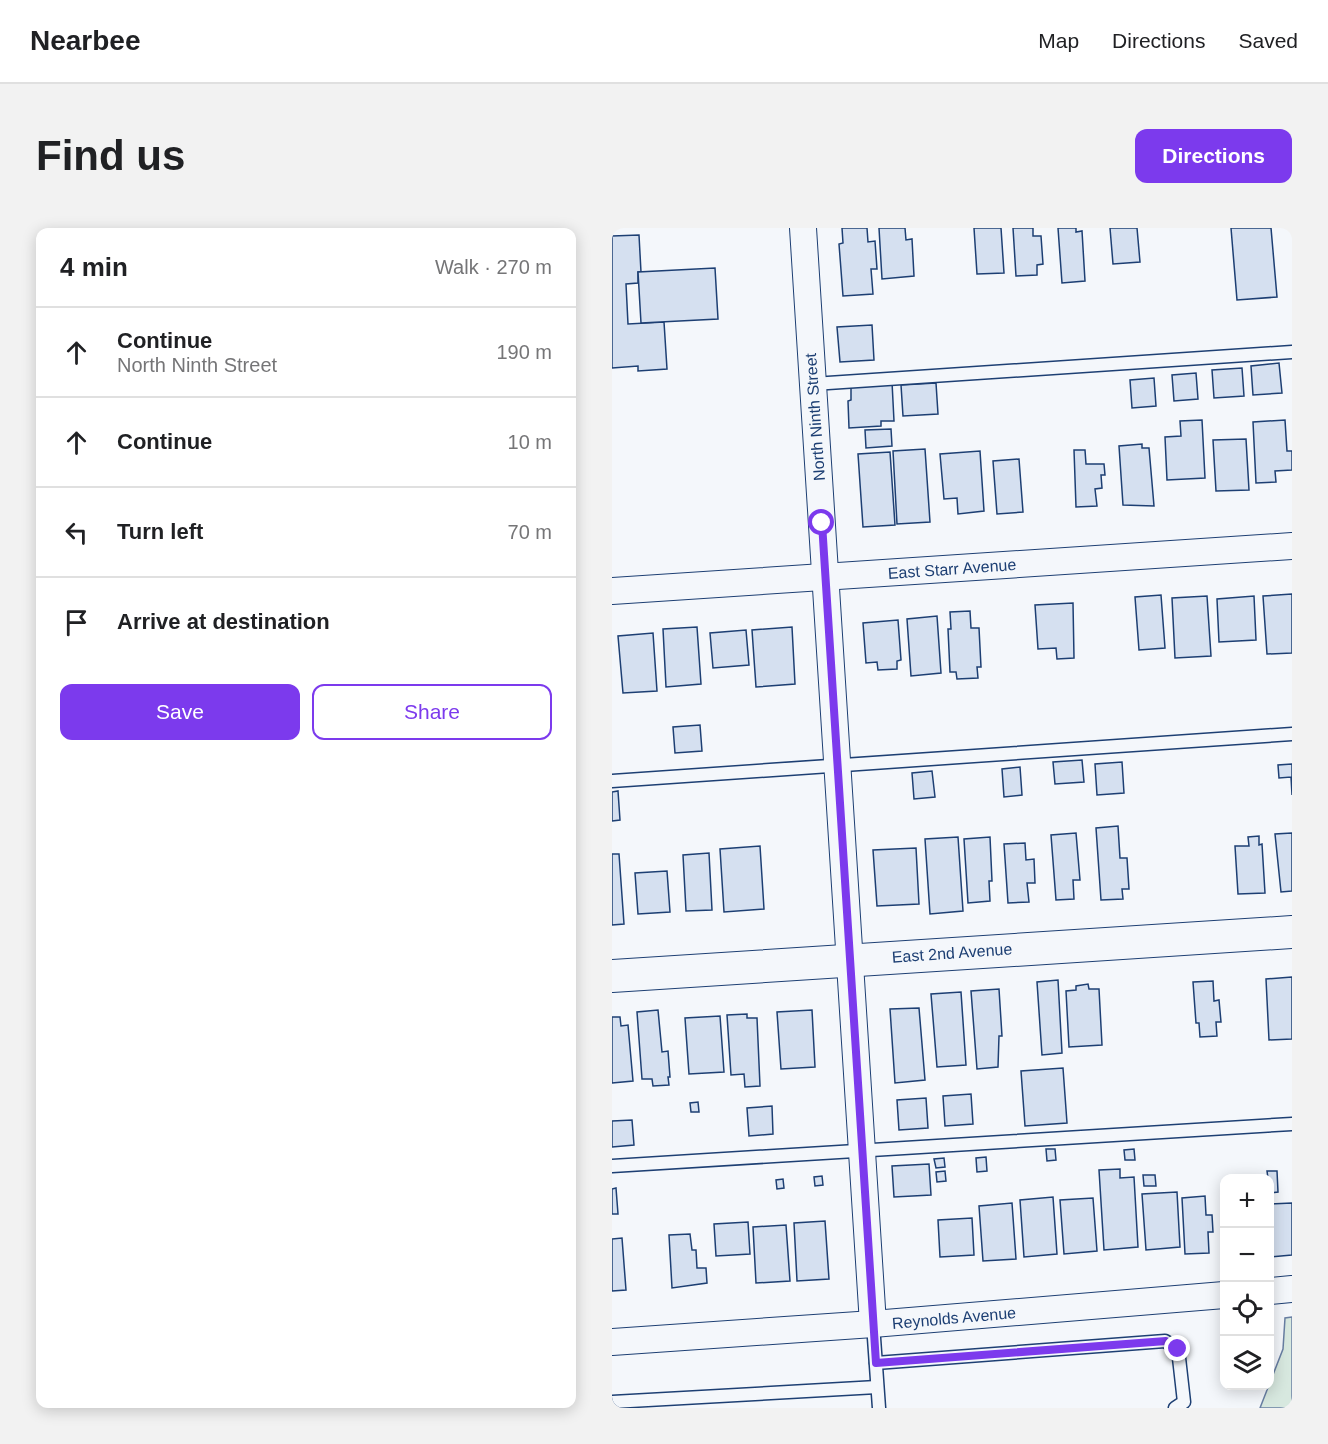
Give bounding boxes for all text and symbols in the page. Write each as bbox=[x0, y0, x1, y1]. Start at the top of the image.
text: Nearbee bbox=[30, 25, 141, 56]
text: Map bbox=[1038, 29, 1079, 52]
text: Directions bbox=[1112, 29, 1205, 52]
text: Saved bbox=[1238, 29, 1298, 52]
button: Directions bbox=[1135, 129, 1292, 183]
text: Find us bbox=[36, 132, 185, 179]
text: 4 min bbox=[60, 252, 128, 282]
text: Walk · 270 m bbox=[435, 256, 552, 278]
text: Continue bbox=[117, 328, 212, 353]
icon: ahead bbox=[60, 336, 93, 369]
text: 190 m bbox=[496, 341, 552, 363]
street label: North Ninth Street bbox=[802, 352, 828, 481]
text: North Ninth Street bbox=[117, 354, 277, 376]
icon: ahead bbox=[60, 426, 93, 459]
text: Continue bbox=[117, 429, 212, 454]
text: 10 m bbox=[508, 431, 552, 453]
route start bbox=[808, 509, 834, 535]
icon: left bbox=[60, 516, 93, 549]
text: Turn left bbox=[117, 519, 203, 544]
text: 70 m bbox=[508, 521, 552, 543]
street label: East Starr Avenue bbox=[887, 556, 1017, 582]
icon: arrive bbox=[60, 606, 93, 639]
text: Arrive at destination bbox=[117, 609, 330, 634]
button: Save bbox=[60, 684, 300, 740]
button: Share bbox=[312, 684, 552, 740]
street label: East 2nd Avenue bbox=[891, 940, 1013, 966]
map controls bbox=[1220, 1174, 1274, 1390]
button: + bbox=[1220, 1174, 1274, 1228]
button: − bbox=[1220, 1228, 1274, 1282]
button: locate bbox=[1220, 1282, 1274, 1336]
street label: Reynolds Avenue bbox=[891, 1304, 1017, 1332]
route end bbox=[1164, 1335, 1190, 1361]
button: layers bbox=[1220, 1336, 1274, 1390]

